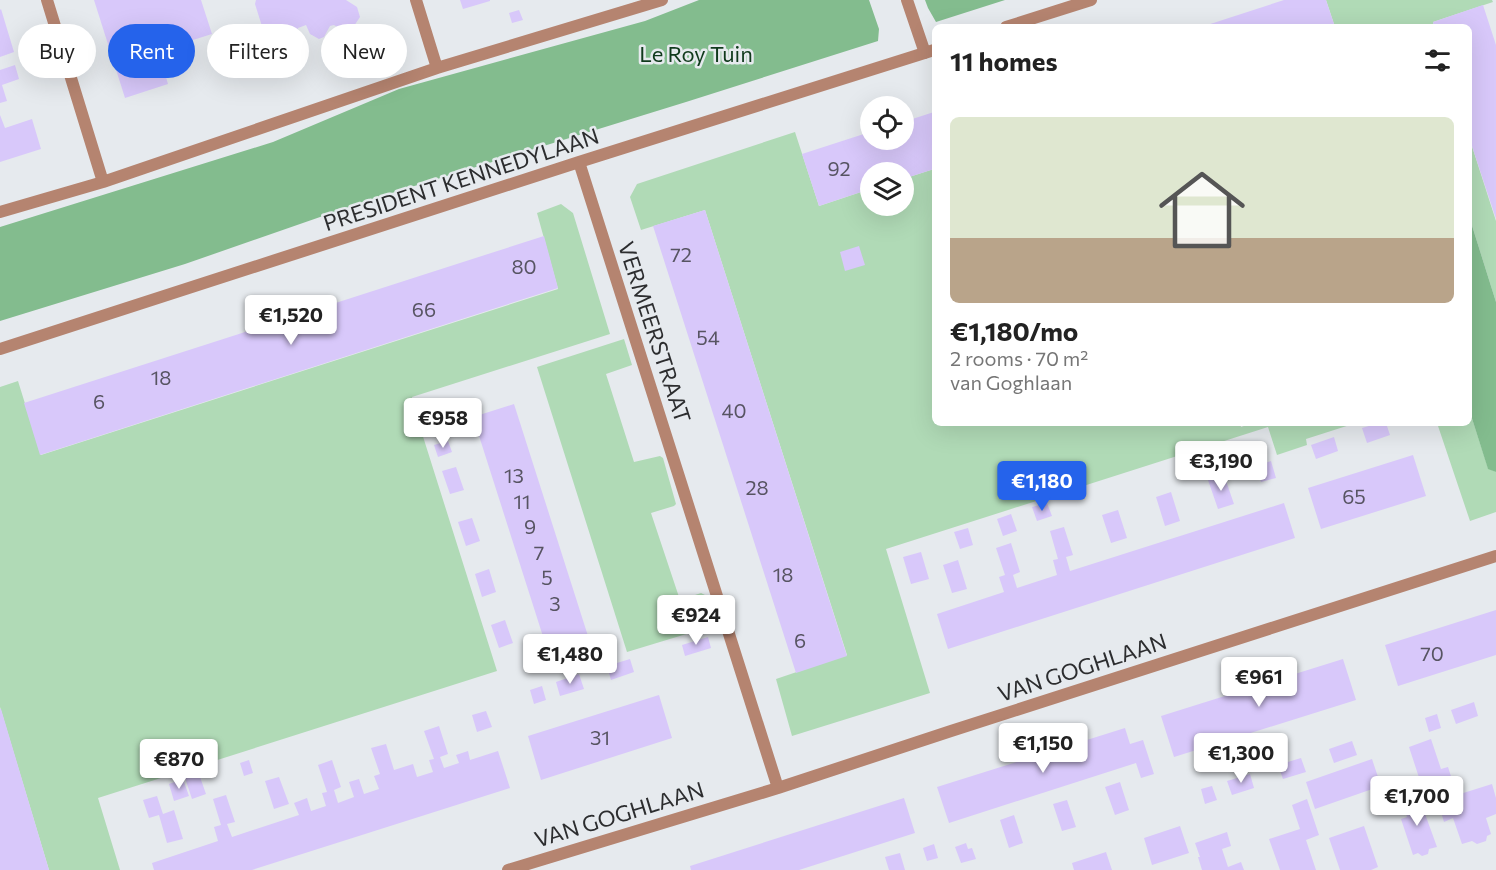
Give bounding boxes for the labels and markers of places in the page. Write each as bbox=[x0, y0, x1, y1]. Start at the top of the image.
pin: €1,520 bbox=[242, 295, 340, 346]
pin: €958 bbox=[407, 398, 479, 449]
pin: €3,190 bbox=[1172, 441, 1270, 492]
pin: €1,180 bbox=[993, 461, 1091, 512]
pin: €924 bbox=[660, 595, 732, 646]
pin: €1,480 bbox=[521, 634, 619, 685]
pin: €961 bbox=[1223, 657, 1295, 708]
pin: €1,150 bbox=[994, 723, 1092, 774]
pin: €1,300 bbox=[1192, 733, 1290, 784]
pin: €870 bbox=[143, 739, 215, 790]
pin: €1,700 bbox=[1368, 776, 1466, 827]

